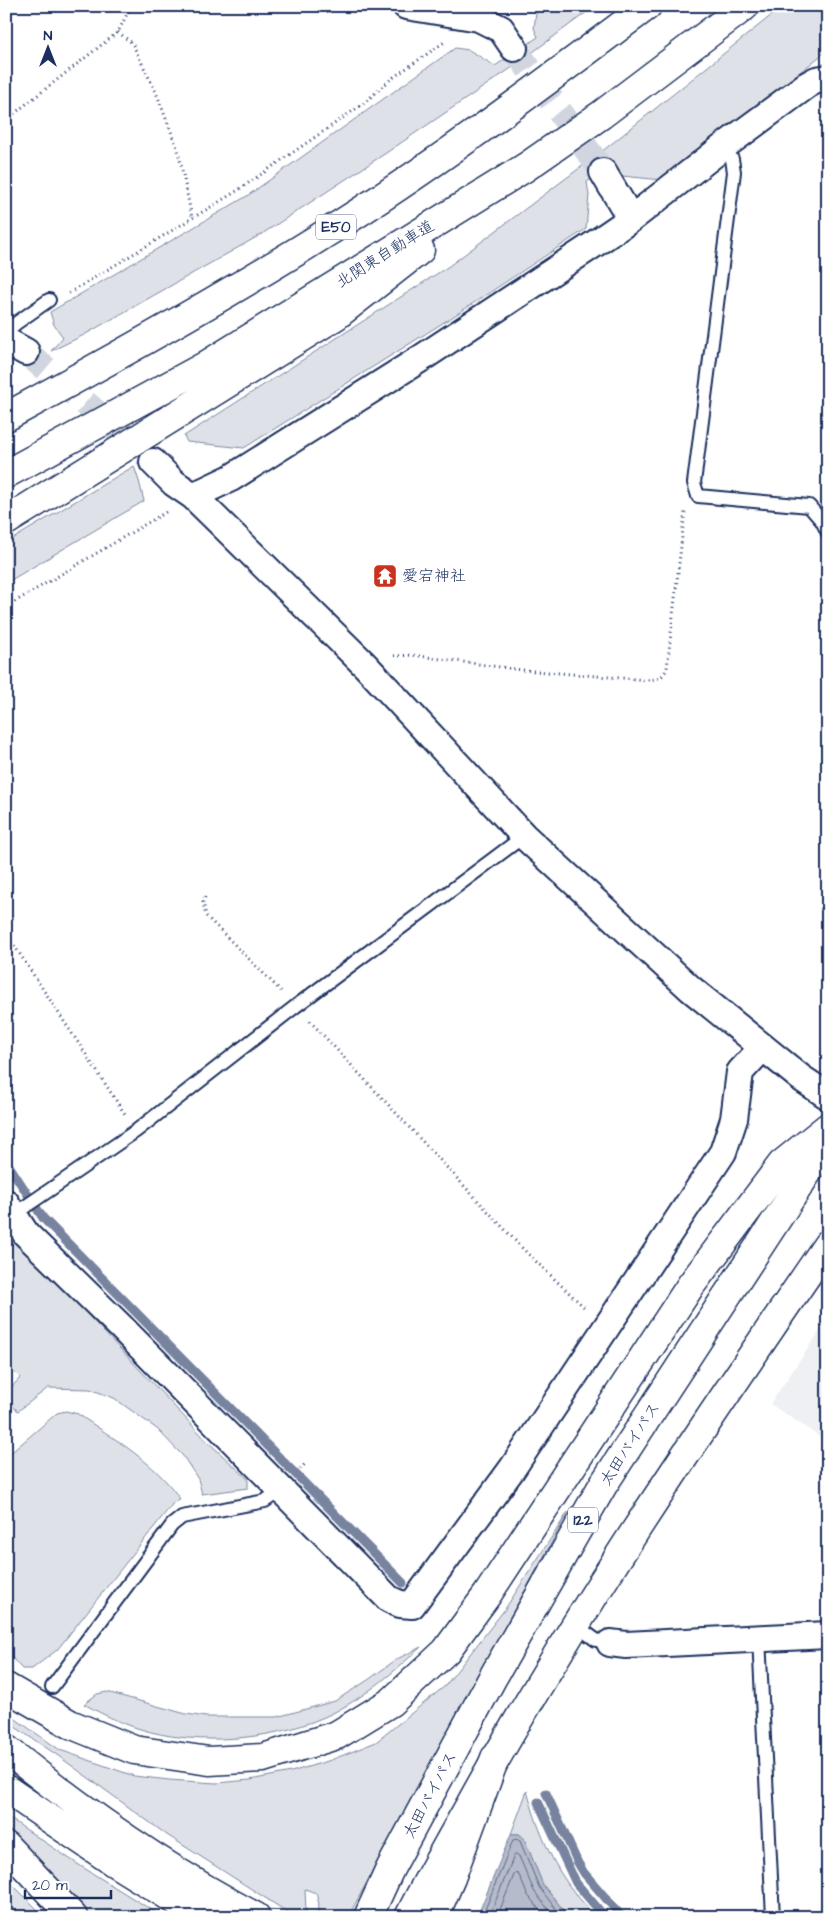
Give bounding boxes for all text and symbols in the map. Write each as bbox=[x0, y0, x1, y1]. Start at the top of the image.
north arrow bbox=[22, 22, 72, 72]
text: N bbox=[44, 26, 53, 46]
road number: E50 bbox=[316, 214, 356, 240]
street label: 北関東自動車道 bbox=[332, 215, 438, 293]
temple icon: 愛宕神社 bbox=[372, 563, 398, 589]
place label: 愛宕神社 bbox=[402, 565, 466, 587]
street label: 太田バイパス bbox=[595, 1398, 665, 1490]
road number: 122 bbox=[568, 1508, 598, 1532]
street label: 太田バイパス bbox=[398, 1748, 462, 1842]
scale bar bbox=[25, 1868, 111, 1900]
text: 20 m bbox=[32, 1875, 68, 1896]

